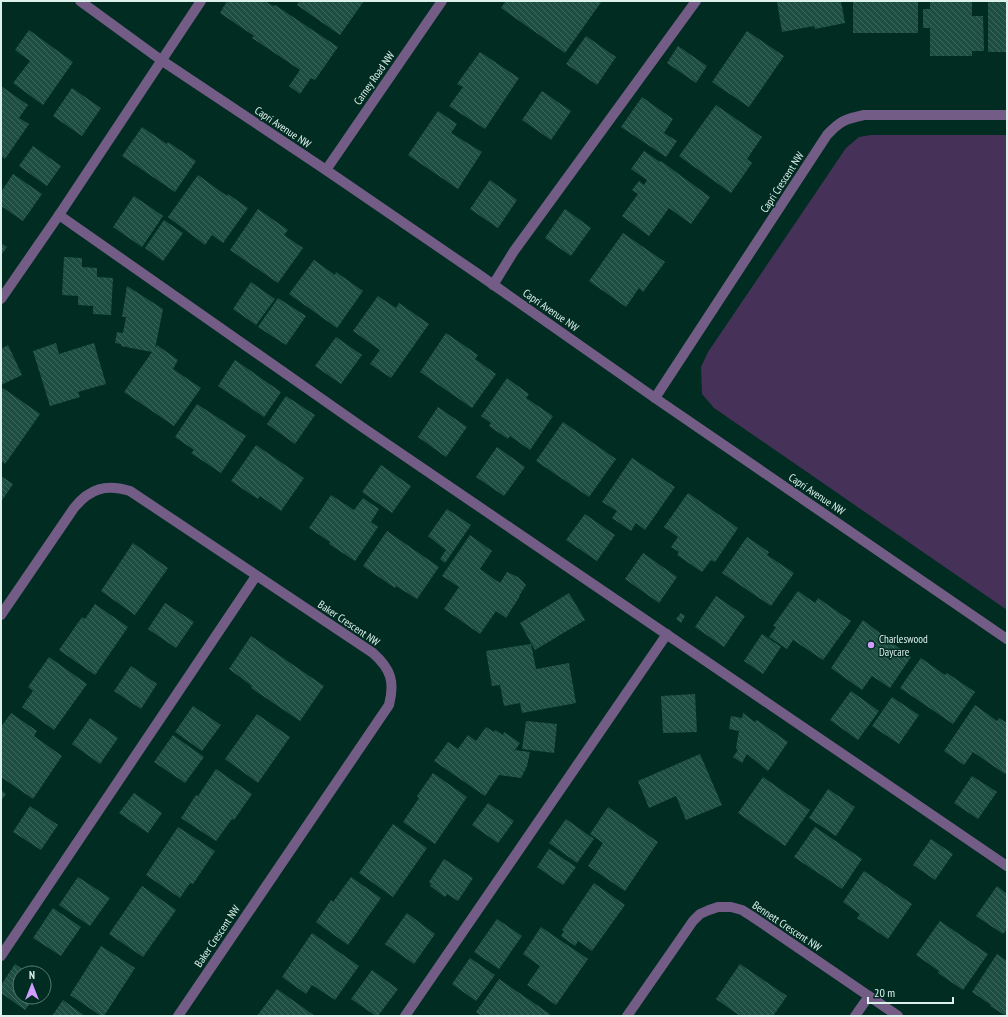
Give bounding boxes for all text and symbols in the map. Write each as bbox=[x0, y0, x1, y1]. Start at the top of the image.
street label: Carney Road NW bbox=[350, 48, 398, 107]
street label: Capri Avenue NW bbox=[252, 103, 314, 151]
street label: Capri Crescent NW bbox=[757, 148, 807, 215]
street label: Capri Avenue NW bbox=[520, 286, 582, 335]
street label: Capri Avenue NW bbox=[786, 470, 848, 518]
street label: Baker Crescent NW bbox=[315, 597, 383, 649]
place label: Charleswood Daycare bbox=[879, 632, 928, 659]
marker: Charleswood Daycare bbox=[866, 640, 876, 650]
street label: Bennett Crescent NW bbox=[750, 898, 825, 955]
street label: Baker Crescent NW bbox=[191, 902, 243, 970]
north arrow bbox=[12, 965, 52, 1005]
text: N bbox=[29, 968, 35, 982]
scale bar bbox=[868, 979, 953, 1005]
text: 20 m bbox=[874, 985, 895, 1000]

